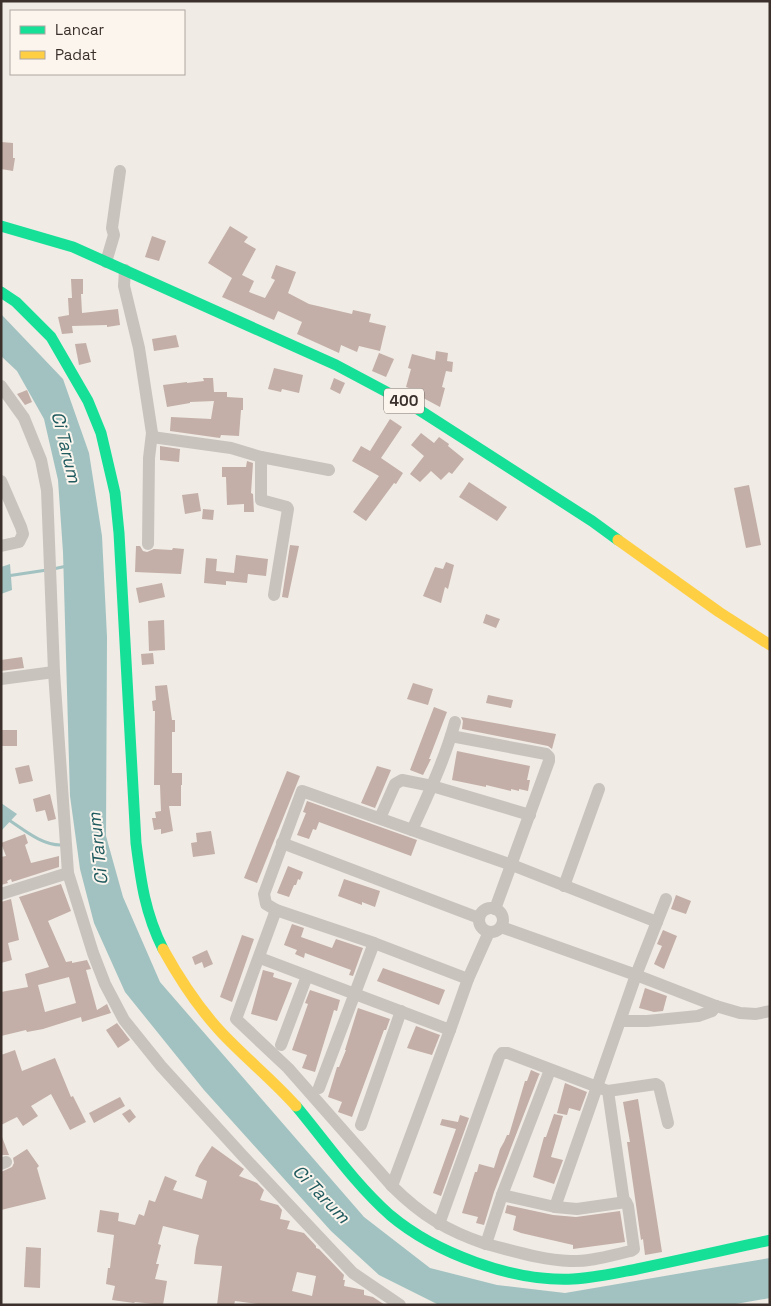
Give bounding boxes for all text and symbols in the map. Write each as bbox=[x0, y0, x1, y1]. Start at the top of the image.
legend bbox=[10, 10, 185, 75]
text: Lancar bbox=[55, 20, 105, 39]
text: Padat bbox=[55, 45, 97, 64]
road number: 400 bbox=[384, 388, 424, 414]
water label: Ci Tarum bbox=[47, 409, 87, 485]
water label: Ci Tarum bbox=[82, 811, 113, 886]
water label: Ci Tarum bbox=[288, 1159, 355, 1228]

